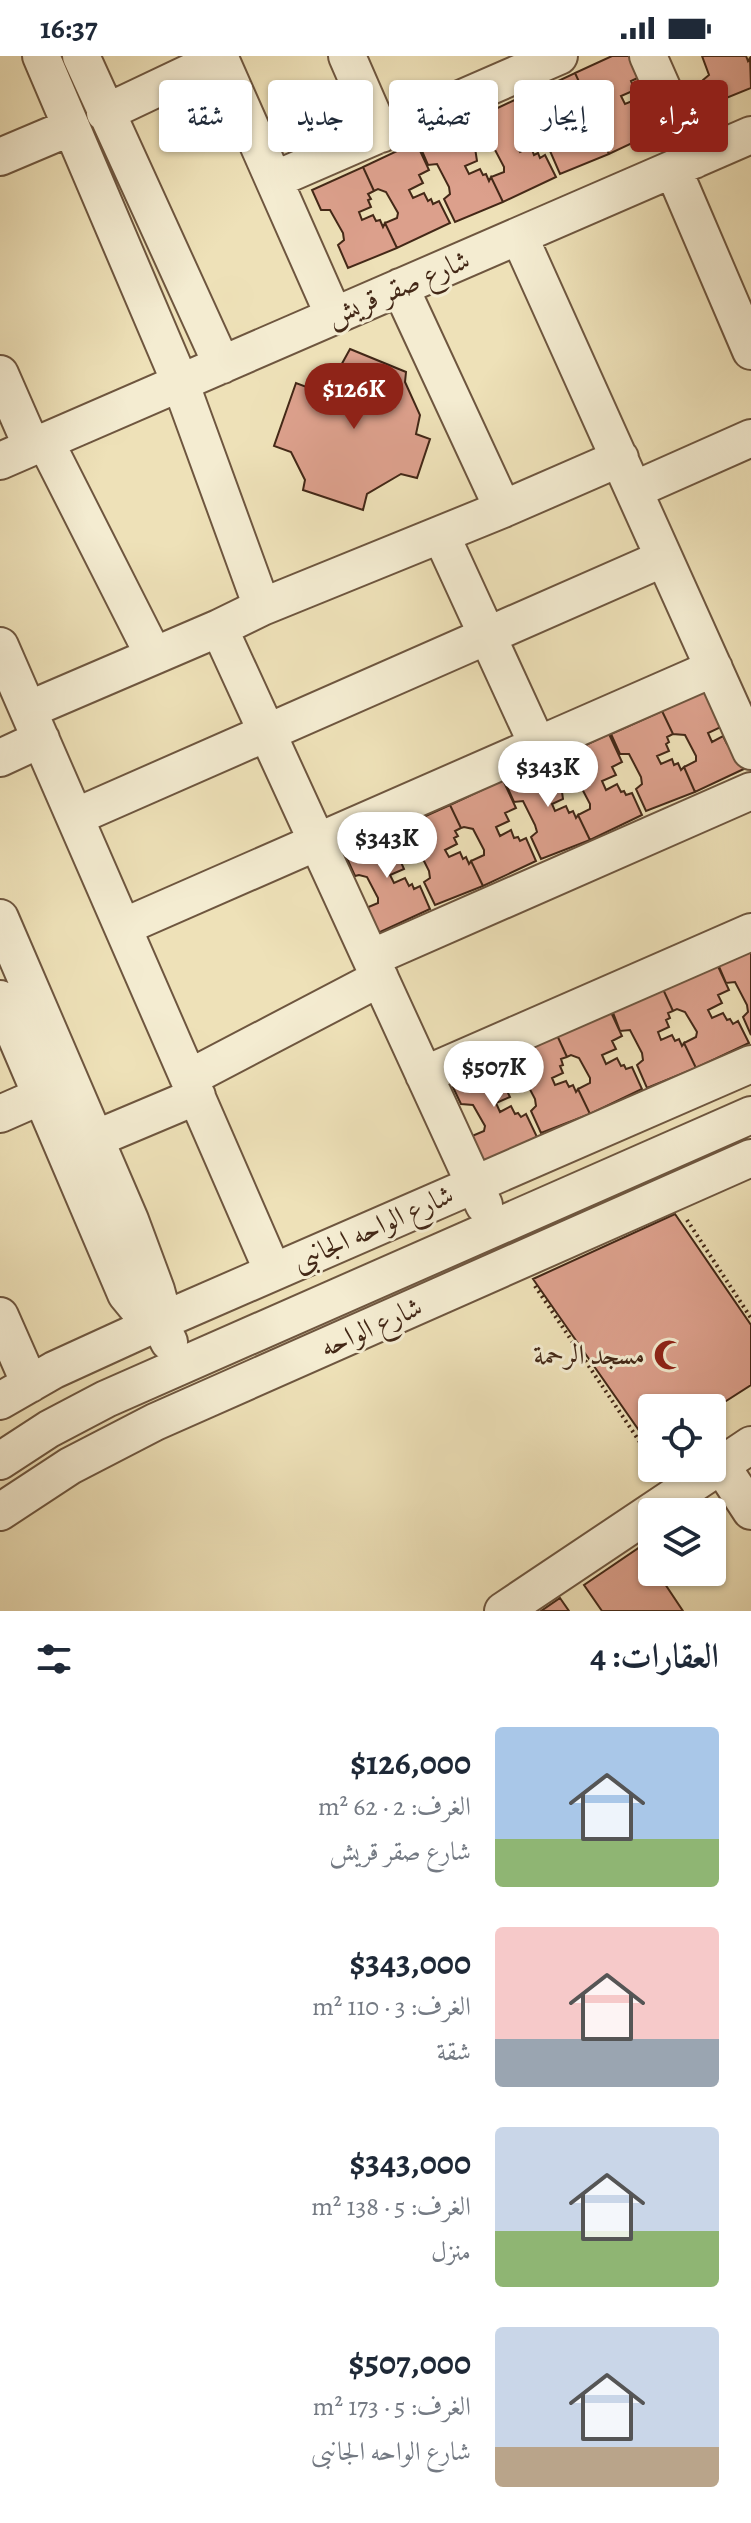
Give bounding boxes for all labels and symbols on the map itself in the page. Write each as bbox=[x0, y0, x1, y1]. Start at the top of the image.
street label: شارع صقر قريش bbox=[320, 241, 477, 339]
pin: $126K bbox=[298, 363, 410, 431]
pin: $343K bbox=[492, 741, 604, 809]
pin: $343K bbox=[331, 812, 443, 880]
pin: $507K bbox=[438, 1041, 550, 1109]
street label: شارع الواحه الجانبى bbox=[286, 1176, 461, 1284]
street label: شارع الواحه bbox=[314, 1288, 430, 1370]
place label: مسجد الرحمة bbox=[533, 1336, 645, 1374]
mosque icon: مسجد الرحمة bbox=[652, 1338, 686, 1372]

